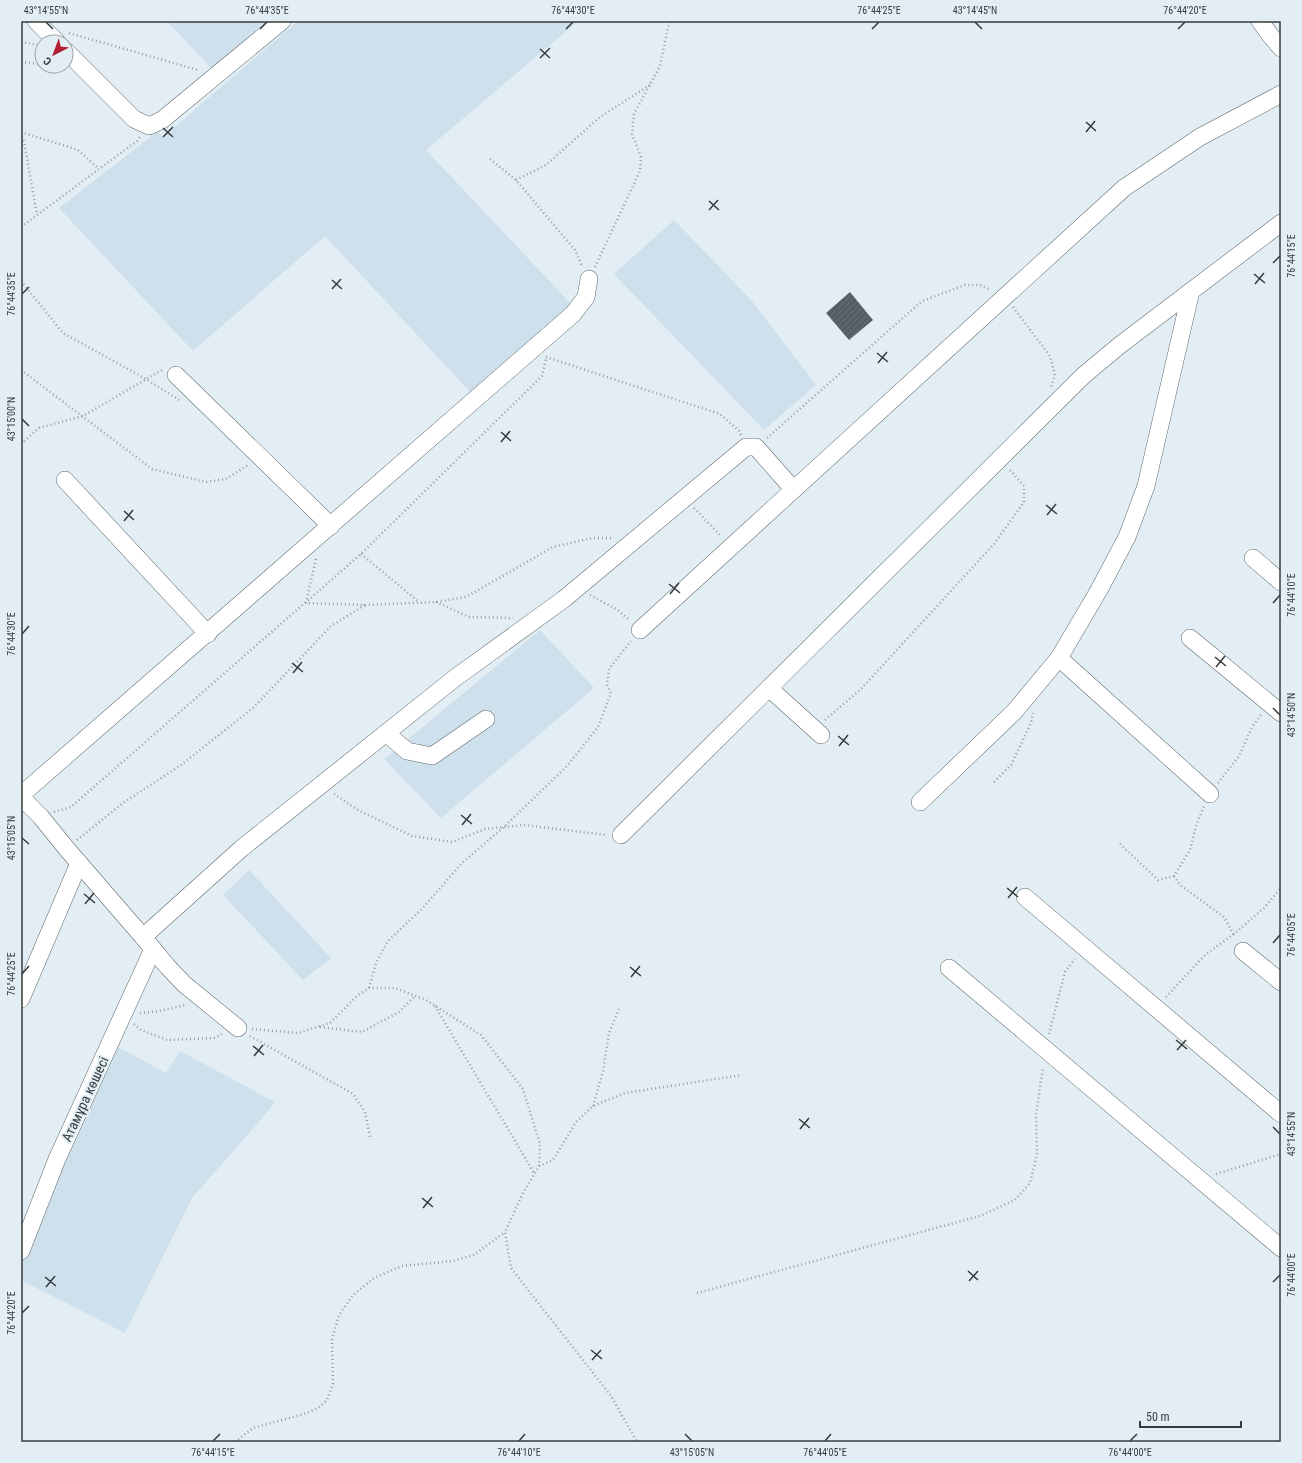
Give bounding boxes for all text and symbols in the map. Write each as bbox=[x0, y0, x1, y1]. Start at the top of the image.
text: 43°14'55"N bbox=[24, 5, 68, 16]
text: 76°44'35"E bbox=[245, 5, 289, 16]
text: 76°44'30"E bbox=[551, 5, 595, 16]
text: 76°44'25"E bbox=[857, 5, 901, 16]
text: 43°14'45"N bbox=[953, 5, 997, 16]
text: 76°44'20"E bbox=[1163, 5, 1207, 16]
north arrow bbox=[34, 34, 74, 74]
text: С bbox=[41, 54, 54, 68]
text: 76°44'15"E bbox=[1286, 234, 1297, 278]
text: 76°44'35"E bbox=[6, 272, 17, 316]
text: 43°15'00"N bbox=[6, 397, 17, 441]
text: 76°44'10"E bbox=[1286, 573, 1297, 617]
text: 76°44'30"E bbox=[6, 612, 17, 656]
text: 43°14'50"N bbox=[1286, 693, 1297, 737]
text: 43°15'05"N bbox=[6, 816, 17, 860]
text: 76°44'05"E bbox=[1286, 913, 1297, 957]
text: 76°44'25"E bbox=[6, 952, 17, 996]
street label: Атамұра көшесі bbox=[58, 1054, 112, 1144]
text: 43°14'55"N bbox=[1286, 1112, 1297, 1156]
text: 76°44'00"E bbox=[1286, 1253, 1297, 1297]
text: 76°44'20"E bbox=[6, 1291, 17, 1335]
scale bar bbox=[1140, 1403, 1241, 1429]
text: 50 m bbox=[1146, 1410, 1170, 1424]
text: 76°44'15"E bbox=[191, 1447, 235, 1458]
text: 76°44'10"E bbox=[497, 1447, 541, 1458]
text: 43°15'05"N bbox=[670, 1447, 714, 1458]
text: 76°44'05"E bbox=[803, 1447, 847, 1458]
text: 76°44'00"E bbox=[1108, 1447, 1152, 1458]

